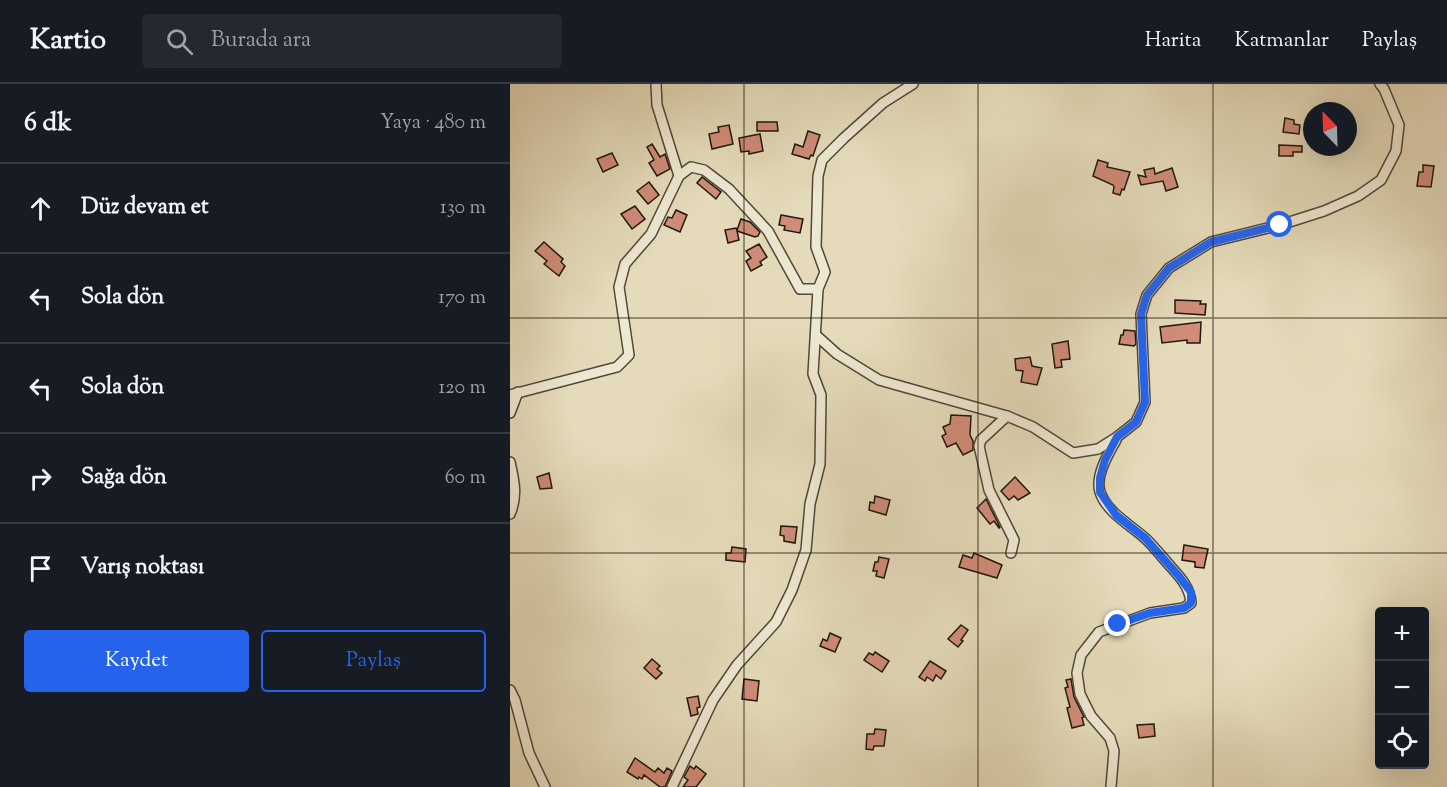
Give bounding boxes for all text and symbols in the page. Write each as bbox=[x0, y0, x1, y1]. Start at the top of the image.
search box bbox=[142, 14, 562, 68]
text: Kartio bbox=[30, 21, 106, 61]
icon: search bbox=[163, 25, 196, 58]
text: Burada ara bbox=[211, 25, 311, 57]
text: Harita bbox=[1145, 26, 1201, 56]
text: Katmanlar bbox=[1234, 26, 1329, 56]
text: Paylaş bbox=[1362, 26, 1417, 56]
north arrow bbox=[1303, 102, 1357, 156]
text: 6 dk bbox=[24, 105, 72, 142]
text: Yaya · 480 m bbox=[380, 109, 486, 138]
icon: ahead bbox=[24, 192, 57, 225]
text: Düz devam et bbox=[81, 192, 208, 224]
text: 130 m bbox=[440, 194, 486, 223]
route start bbox=[1266, 211, 1292, 237]
icon: left bbox=[24, 282, 57, 315]
text: Sola dön bbox=[81, 282, 164, 314]
text: 170 m bbox=[438, 284, 486, 313]
icon: left bbox=[24, 372, 57, 405]
text: Sola dön bbox=[81, 372, 164, 404]
text: 120 m bbox=[438, 374, 486, 403]
icon: right bbox=[24, 462, 57, 495]
text: Sağa dön bbox=[81, 462, 167, 494]
text: 60 m bbox=[445, 464, 486, 493]
icon: arrive bbox=[24, 552, 57, 585]
text: Varış noktası bbox=[81, 552, 204, 584]
map controls bbox=[1375, 607, 1429, 769]
button: + bbox=[1375, 607, 1429, 661]
route end bbox=[1104, 610, 1130, 636]
button: Kaydet bbox=[24, 630, 249, 692]
button: Paylaş bbox=[261, 630, 486, 692]
button: − bbox=[1375, 661, 1429, 715]
button: locate bbox=[1375, 715, 1429, 769]

